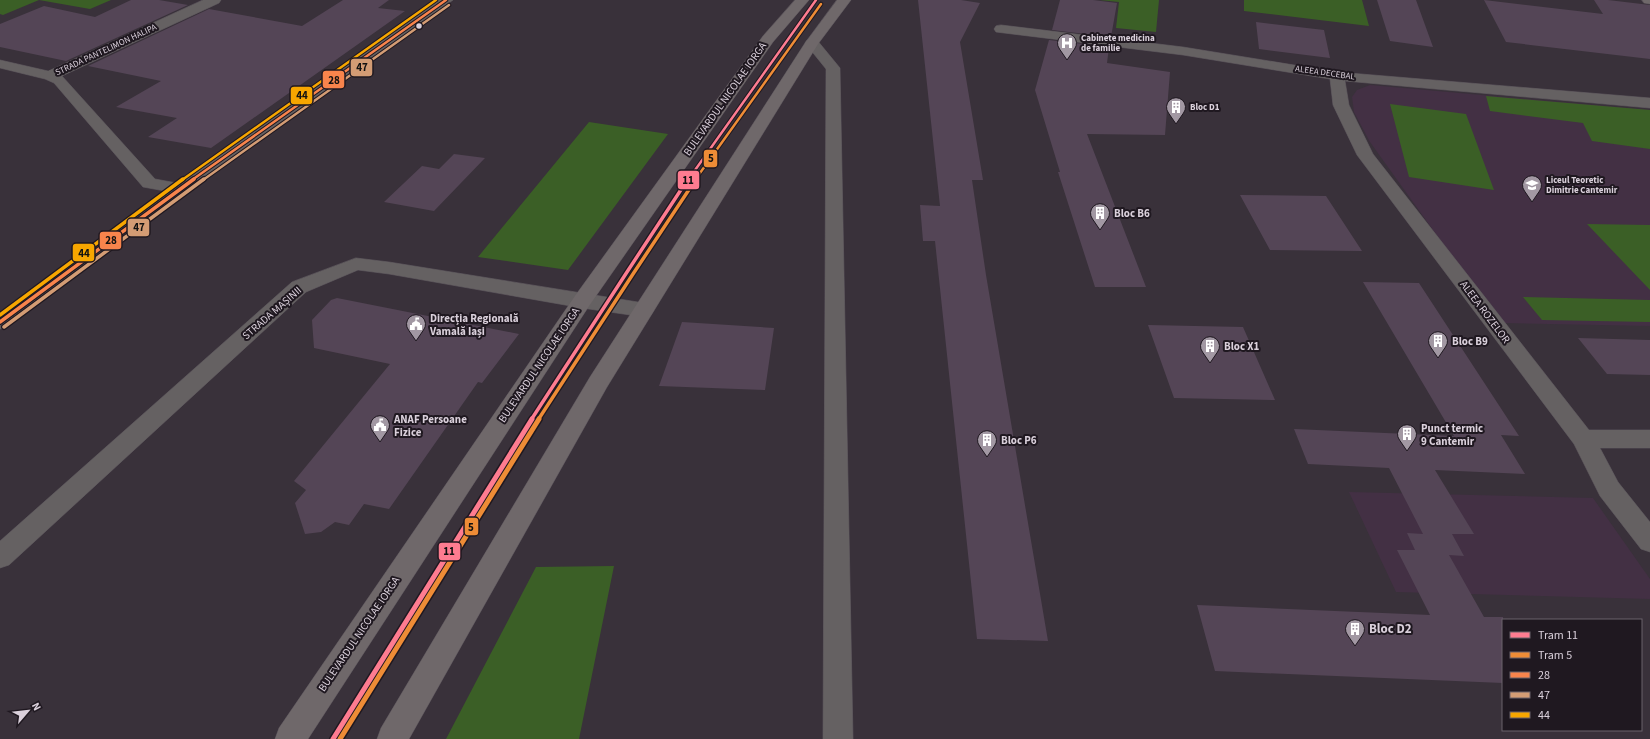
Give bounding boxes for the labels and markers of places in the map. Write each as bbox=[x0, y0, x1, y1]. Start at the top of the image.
unlabelled marker bbox=[414, 21, 424, 31]
hospital icon: Cabinete medicina de familie bbox=[1056, 32, 1078, 60]
place label: Cabinete medicina de familie bbox=[1081, 32, 1155, 55]
building icon: Bloc D1 bbox=[1165, 96, 1187, 124]
place label: Bloc D1 bbox=[1190, 101, 1220, 114]
school or university icon: Liceul Teoretic Dimitrie Cantemir bbox=[1521, 174, 1543, 202]
place label: Liceul Teoretic Dimitrie Cantemir bbox=[1546, 174, 1618, 197]
building icon: Bloc B6 bbox=[1089, 202, 1111, 230]
place label: Bloc B6 bbox=[1114, 206, 1150, 221]
place label: Direcția Regională Vamală Iași bbox=[429, 311, 519, 339]
public building icon: Direcția Regională Vamală Iași bbox=[405, 313, 427, 341]
building icon: Bloc B9 bbox=[1427, 330, 1449, 358]
place label: Bloc B9 bbox=[1452, 334, 1488, 349]
building icon: Bloc X1 bbox=[1199, 335, 1221, 363]
place label: Bloc X1 bbox=[1224, 339, 1259, 354]
place label: ANAF Persoane Fizice bbox=[393, 412, 467, 440]
public building icon: ANAF Persoane Fizice bbox=[369, 414, 391, 442]
place label: Punct termic 9 Cantemir bbox=[1421, 421, 1483, 449]
building icon: Punct termic 9 Cantemir bbox=[1396, 423, 1418, 451]
building icon: Bloc P6 bbox=[976, 429, 998, 457]
place label: Bloc P6 bbox=[1001, 433, 1037, 448]
building icon: Bloc D2 bbox=[1344, 618, 1366, 646]
place label: Bloc D2 bbox=[1369, 620, 1412, 638]

